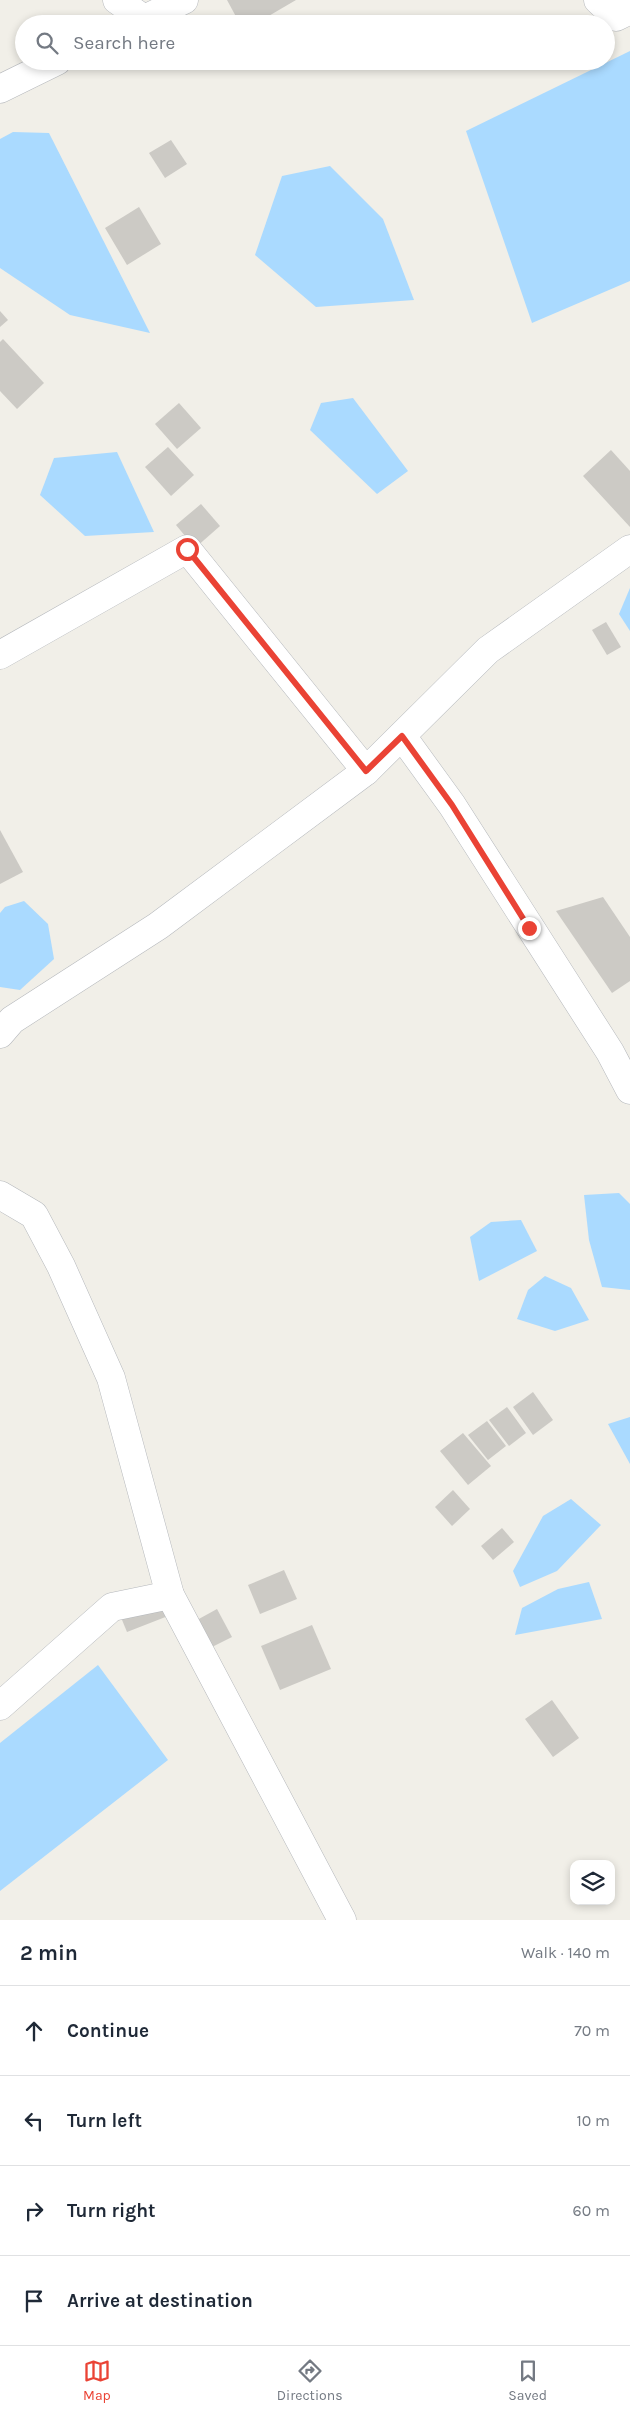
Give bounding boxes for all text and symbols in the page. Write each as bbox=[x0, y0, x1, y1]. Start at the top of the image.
search box bbox=[15, 15, 615, 70]
icon: search bbox=[33, 29, 61, 57]
text: Search here bbox=[73, 32, 175, 54]
route start bbox=[176, 538, 199, 561]
route end bbox=[518, 917, 541, 940]
map controls bbox=[570, 1860, 615, 1905]
button: layers bbox=[570, 1860, 615, 1905]
text: 2 min bbox=[20, 1941, 78, 1965]
text: Walk · 140 m bbox=[521, 1943, 610, 1962]
icon: ahead bbox=[20, 2017, 48, 2045]
text: Continue bbox=[67, 2020, 149, 2042]
text: 70 m bbox=[574, 2021, 610, 2040]
icon: left bbox=[20, 2107, 48, 2135]
text: Turn left bbox=[67, 2110, 142, 2132]
text: 10 m bbox=[576, 2111, 610, 2130]
icon: right bbox=[20, 2197, 48, 2225]
text: Turn right bbox=[67, 2200, 156, 2222]
text: 60 m bbox=[573, 2201, 610, 2220]
icon: arrive bbox=[20, 2287, 48, 2315]
text: Arrive at destination bbox=[67, 2290, 253, 2312]
tab: Map bbox=[83, 2357, 111, 2404]
tab: Directions bbox=[277, 2357, 343, 2404]
tab: Saved bbox=[508, 2357, 547, 2404]

